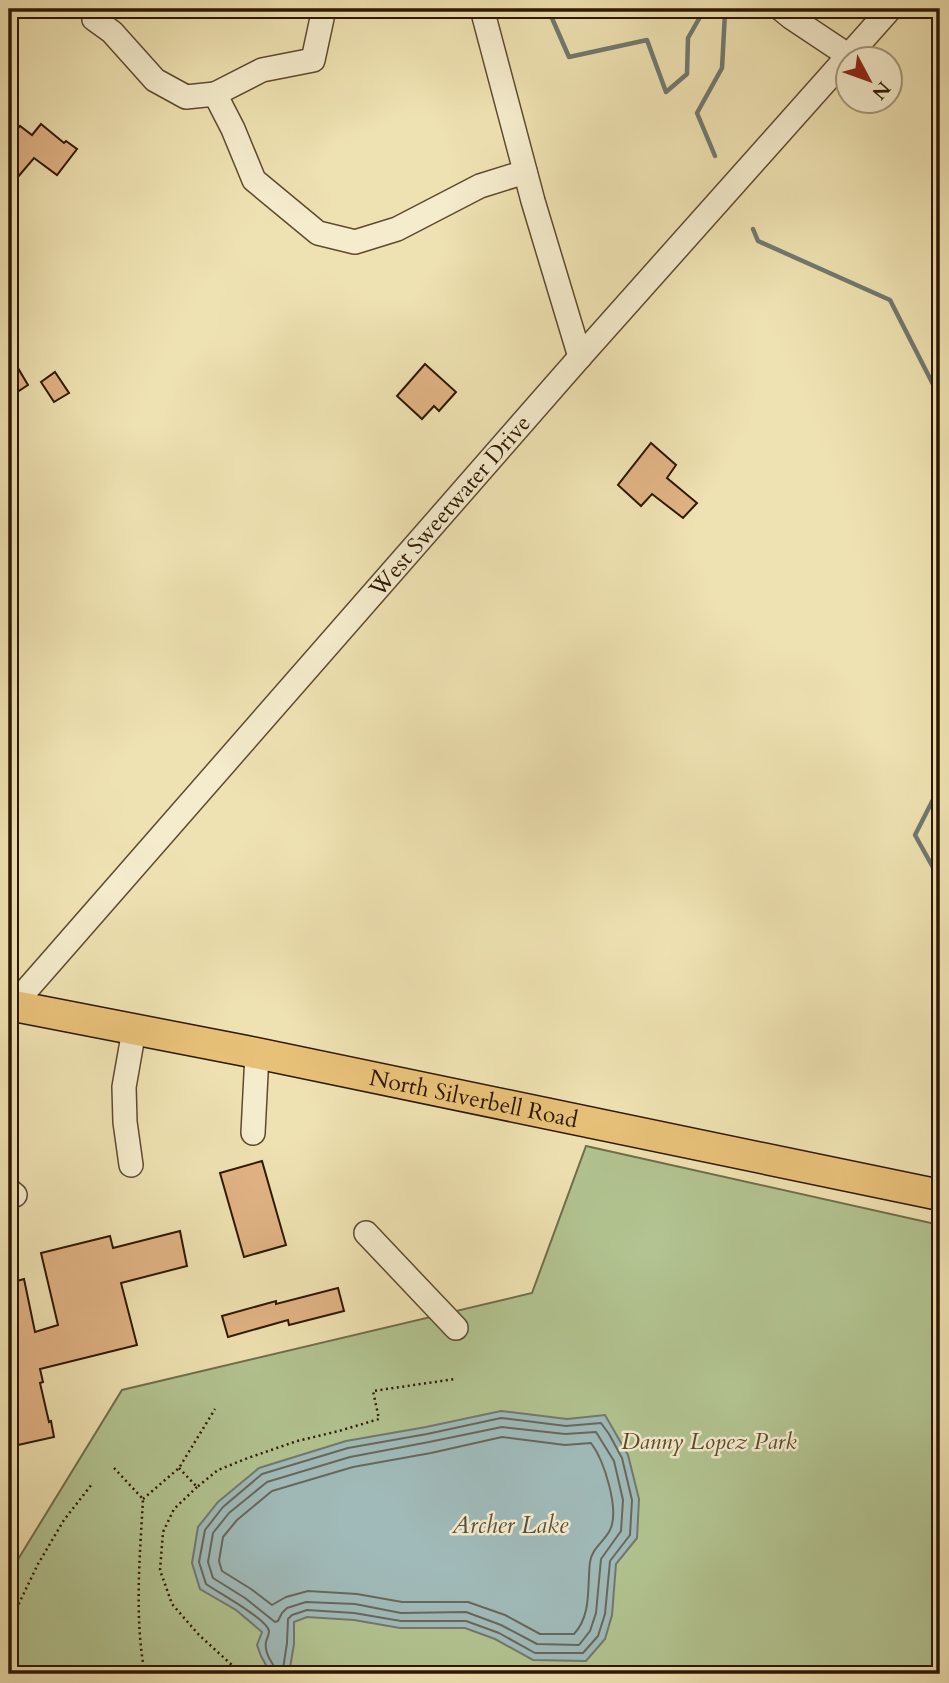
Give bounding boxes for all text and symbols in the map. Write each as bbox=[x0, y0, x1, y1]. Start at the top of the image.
north arrow bbox=[834, 46, 904, 116]
text: N bbox=[866, 76, 896, 106]
street label: West Sweetwater Drive bbox=[362, 409, 538, 604]
street label: North Silverbell Road bbox=[367, 1062, 581, 1135]
park label: Danny Lopez Park bbox=[621, 1426, 797, 1457]
water label: Archer Lake bbox=[451, 1509, 569, 1542]

